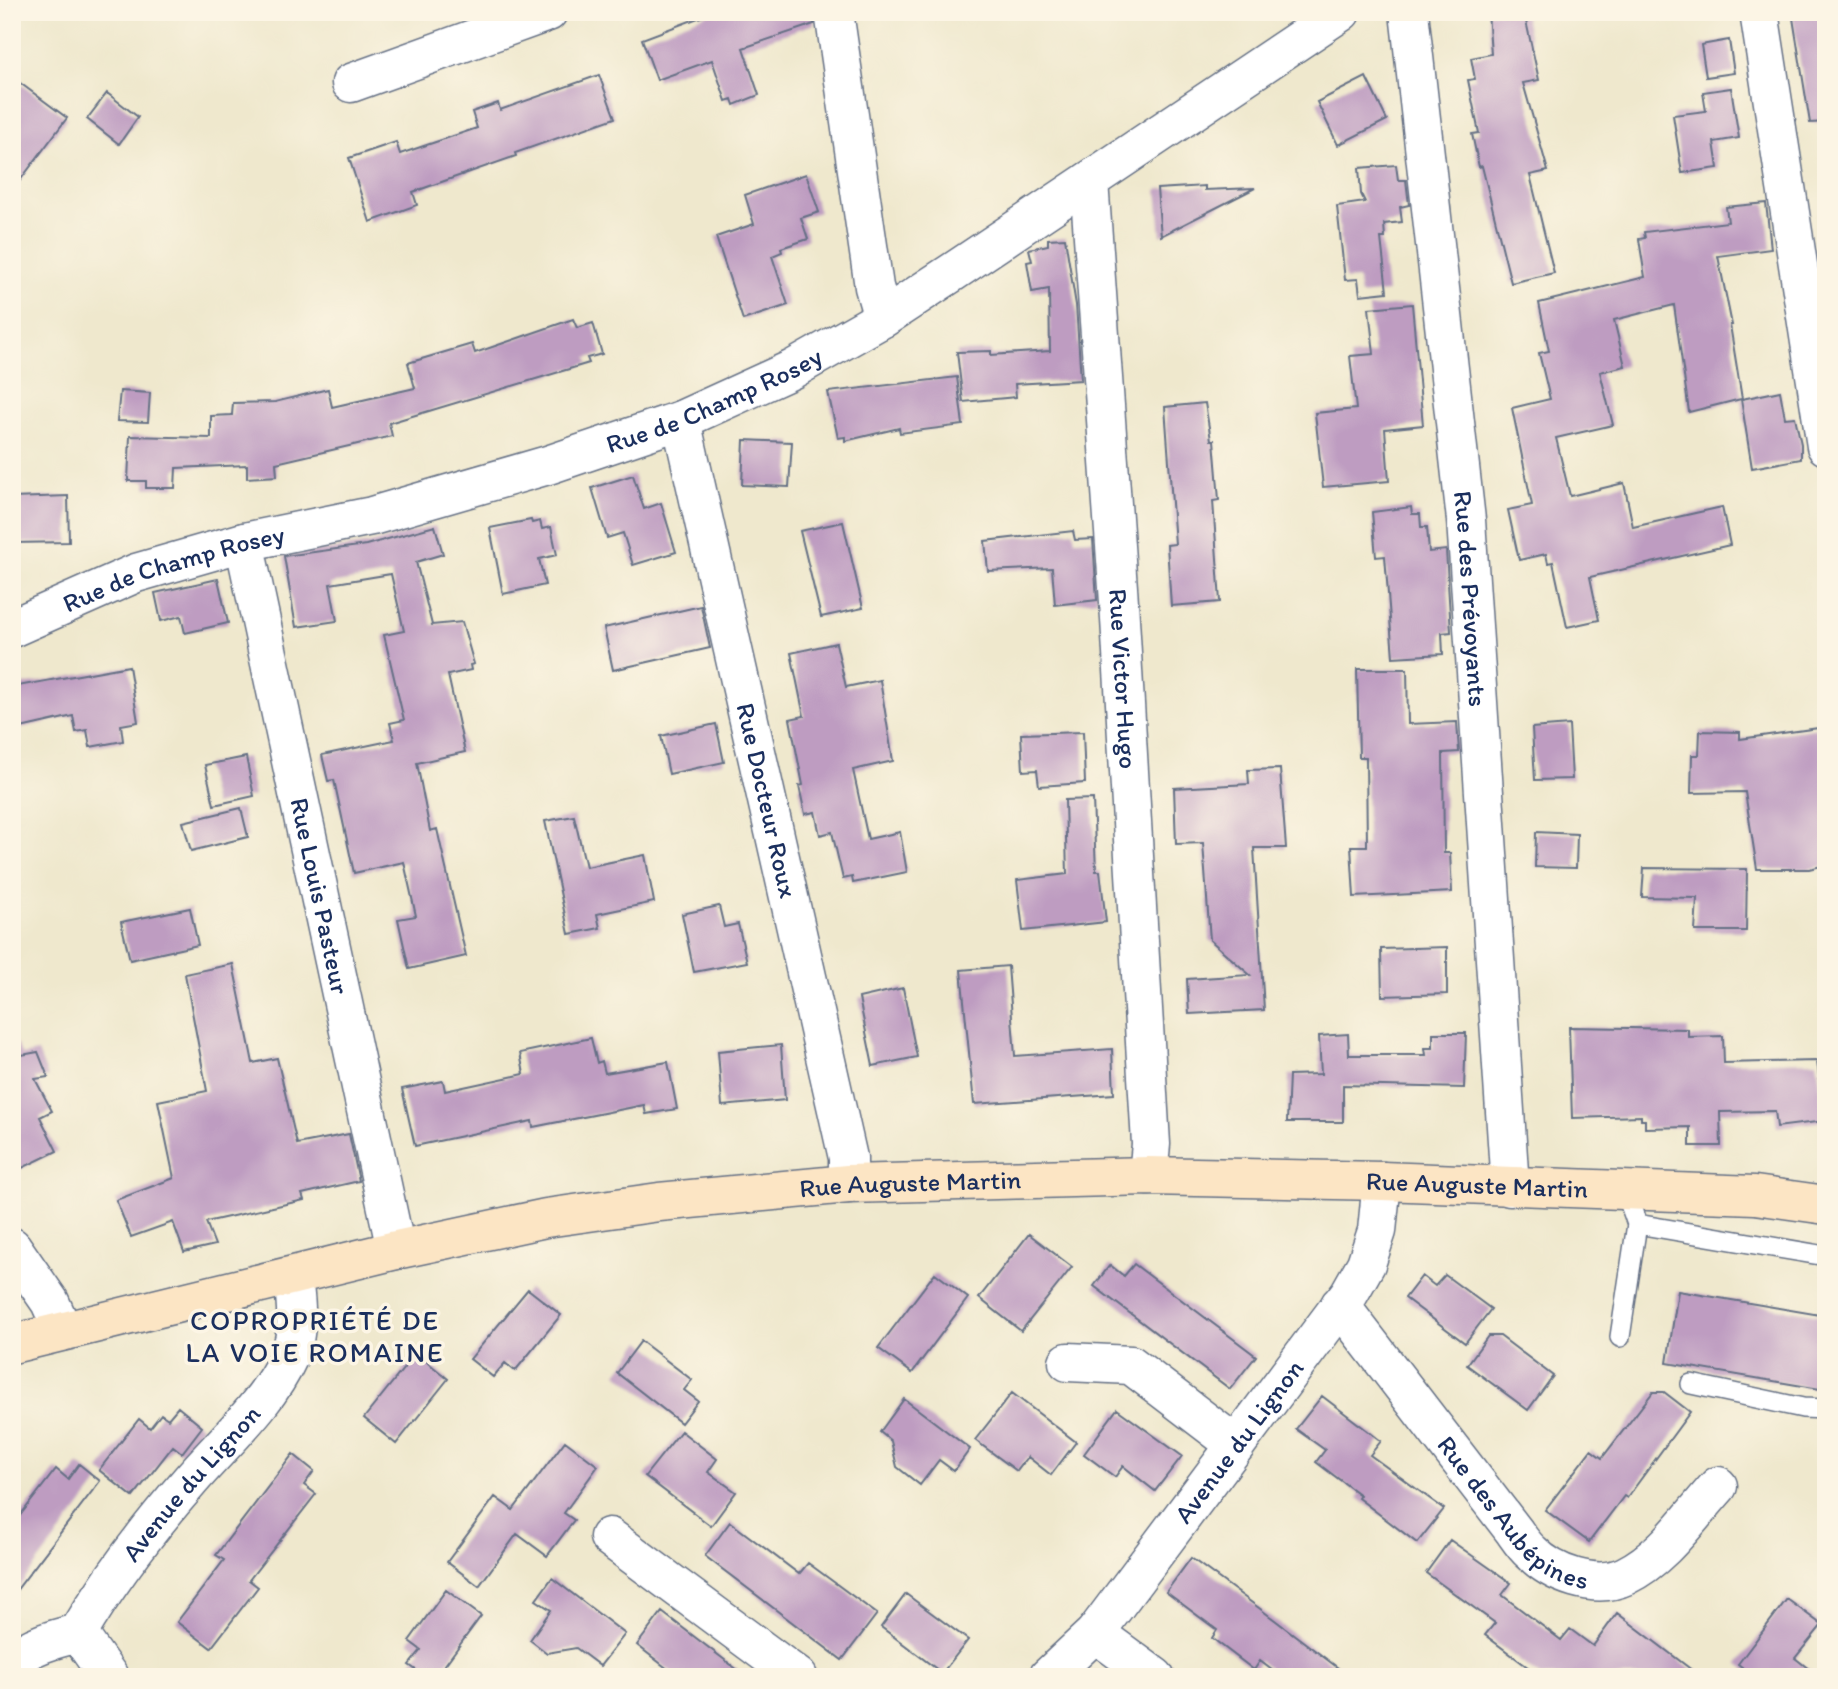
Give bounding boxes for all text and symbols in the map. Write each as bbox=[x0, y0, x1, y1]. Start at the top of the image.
street label: Rue de Champ Rosey bbox=[602, 340, 828, 460]
street label: Rue des Prévoyants bbox=[1447, 489, 1494, 708]
street label: Rue de Champ Rosey bbox=[58, 518, 287, 620]
street label: Rue Victor Hugo bbox=[1102, 588, 1145, 770]
street label: Rue Docteur Roux bbox=[730, 700, 805, 901]
street label: Rue Louis Pasteur bbox=[283, 795, 357, 998]
street label: Rue Auguste Martin bbox=[798, 1163, 1022, 1205]
street label: Rue Auguste Martin bbox=[1366, 1165, 1589, 1205]
district label: COPROPRIÉTÉ DE LA VOIE ROMAINE bbox=[185, 1303, 445, 1369]
street label: Avenue du Lignon bbox=[1167, 1353, 1311, 1529]
street label: Avenue du Lignon bbox=[115, 1398, 268, 1568]
street label: Rue des Aubépines bbox=[1430, 1429, 1591, 1596]

